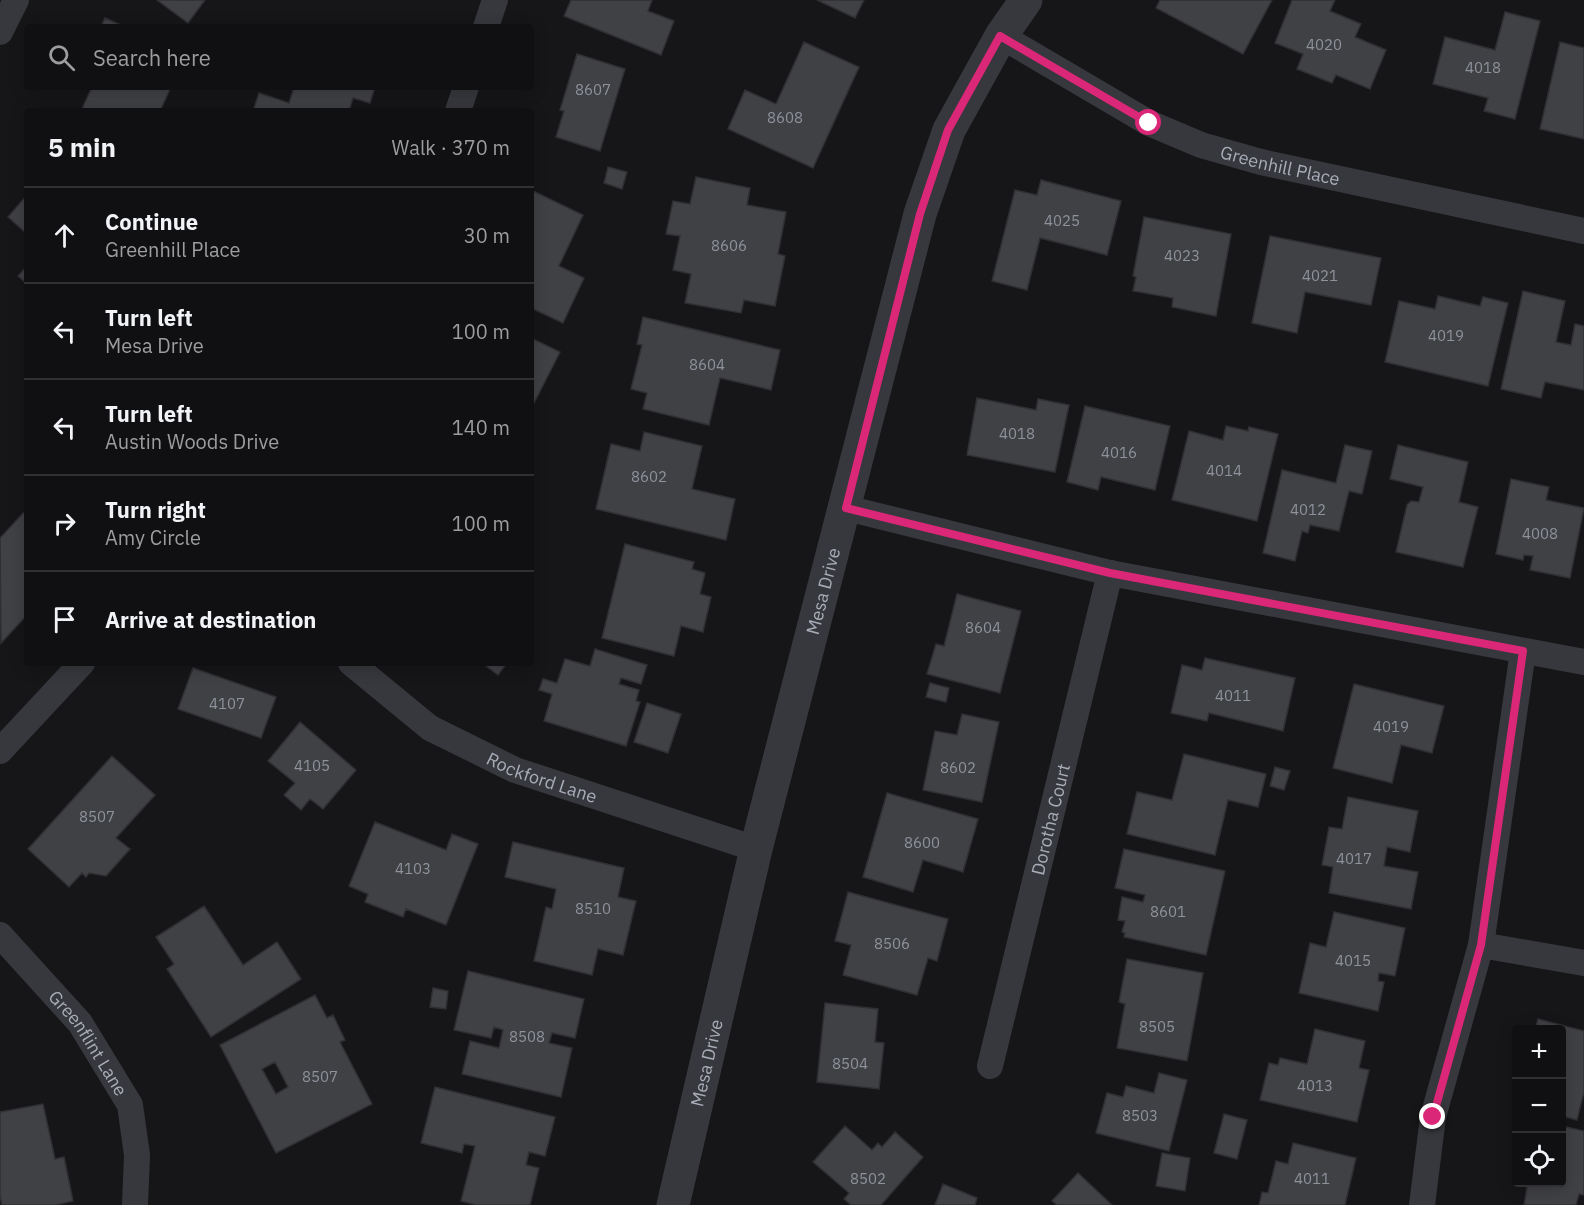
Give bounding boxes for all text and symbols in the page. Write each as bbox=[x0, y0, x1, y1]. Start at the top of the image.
search box bbox=[24, 24, 534, 90]
house number: 4020 bbox=[1306, 35, 1342, 54]
icon: search bbox=[45, 41, 78, 74]
text: Search here bbox=[93, 43, 211, 72]
house number: 4018 bbox=[1465, 58, 1501, 77]
house number: 8607 bbox=[575, 80, 611, 99]
house number: 8608 bbox=[767, 108, 803, 127]
route start bbox=[1135, 109, 1161, 135]
text: 5 min bbox=[48, 130, 116, 164]
text: Walk · 370 m bbox=[392, 134, 510, 161]
street label: Greenhill Place bbox=[1218, 140, 1342, 190]
text: Continue bbox=[105, 207, 198, 236]
house number: 4025 bbox=[1044, 211, 1080, 230]
icon: ahead bbox=[48, 219, 81, 252]
text: 30 m bbox=[464, 222, 510, 249]
text: Greenhill Place bbox=[105, 236, 240, 263]
house number: 8606 bbox=[711, 236, 747, 255]
house number: 4023 bbox=[1164, 246, 1200, 265]
house number: 4021 bbox=[1302, 266, 1338, 285]
text: Turn left bbox=[105, 303, 193, 332]
icon: left bbox=[48, 315, 81, 348]
text: 100 m bbox=[452, 318, 510, 345]
house number: 4019 bbox=[1428, 326, 1464, 345]
text: Mesa Drive bbox=[105, 332, 204, 359]
house number: 8604 bbox=[689, 355, 725, 374]
text: Turn left bbox=[105, 399, 193, 428]
icon: left bbox=[48, 411, 81, 444]
text: 140 m bbox=[452, 414, 510, 441]
house number: 4018 bbox=[999, 424, 1035, 443]
text: Austin Woods Drive bbox=[105, 428, 279, 455]
house number: 4016 bbox=[1101, 443, 1137, 462]
house number: 4014 bbox=[1206, 461, 1242, 480]
house number: 8602 bbox=[631, 467, 667, 486]
text: Turn right bbox=[105, 495, 206, 524]
house number: 4012 bbox=[1290, 500, 1326, 519]
icon: right bbox=[48, 507, 81, 540]
text: 100 m bbox=[452, 510, 510, 537]
text: Amy Circle bbox=[105, 524, 201, 551]
house number: 4008 bbox=[1522, 524, 1558, 543]
street label: Mesa Drive bbox=[800, 545, 845, 637]
icon: arrive bbox=[48, 603, 81, 636]
text: Arrive at destination bbox=[105, 605, 316, 634]
house number: 8604 bbox=[965, 618, 1001, 637]
house number: 4011 bbox=[1215, 686, 1251, 705]
house number: 4107 bbox=[209, 694, 245, 713]
house number: 4019 bbox=[1373, 717, 1409, 736]
street label: Rockford Lane bbox=[483, 746, 600, 808]
house number: 4105 bbox=[294, 756, 330, 775]
house number: 8602 bbox=[940, 758, 976, 777]
street label: Dorotha Court bbox=[1025, 761, 1075, 877]
house number: 8507 bbox=[79, 807, 115, 826]
house number: 8600 bbox=[904, 833, 940, 852]
house number: 4017 bbox=[1336, 849, 1372, 868]
house number: 4103 bbox=[395, 859, 431, 878]
house number: 8510 bbox=[575, 899, 611, 918]
house number: 8601 bbox=[1150, 902, 1186, 921]
house number: 8506 bbox=[874, 934, 910, 953]
house number: 4015 bbox=[1335, 951, 1371, 970]
street label: Greenflint Lane bbox=[44, 985, 133, 1100]
street label: Mesa Drive bbox=[685, 1017, 727, 1109]
house number: 8505 bbox=[1139, 1017, 1175, 1036]
map controls bbox=[1512, 1025, 1566, 1187]
button: + bbox=[1512, 1025, 1566, 1079]
house number: 8508 bbox=[509, 1027, 545, 1046]
house number: 8504 bbox=[832, 1054, 868, 1073]
house number: 8507 bbox=[302, 1067, 338, 1086]
house number: 4013 bbox=[1297, 1076, 1333, 1095]
button: − bbox=[1512, 1079, 1566, 1133]
route end bbox=[1419, 1103, 1445, 1129]
house number: 8503 bbox=[1122, 1106, 1158, 1125]
button: locate bbox=[1512, 1133, 1566, 1187]
house number: 8502 bbox=[850, 1169, 886, 1188]
house number: 4011 bbox=[1294, 1169, 1330, 1188]

